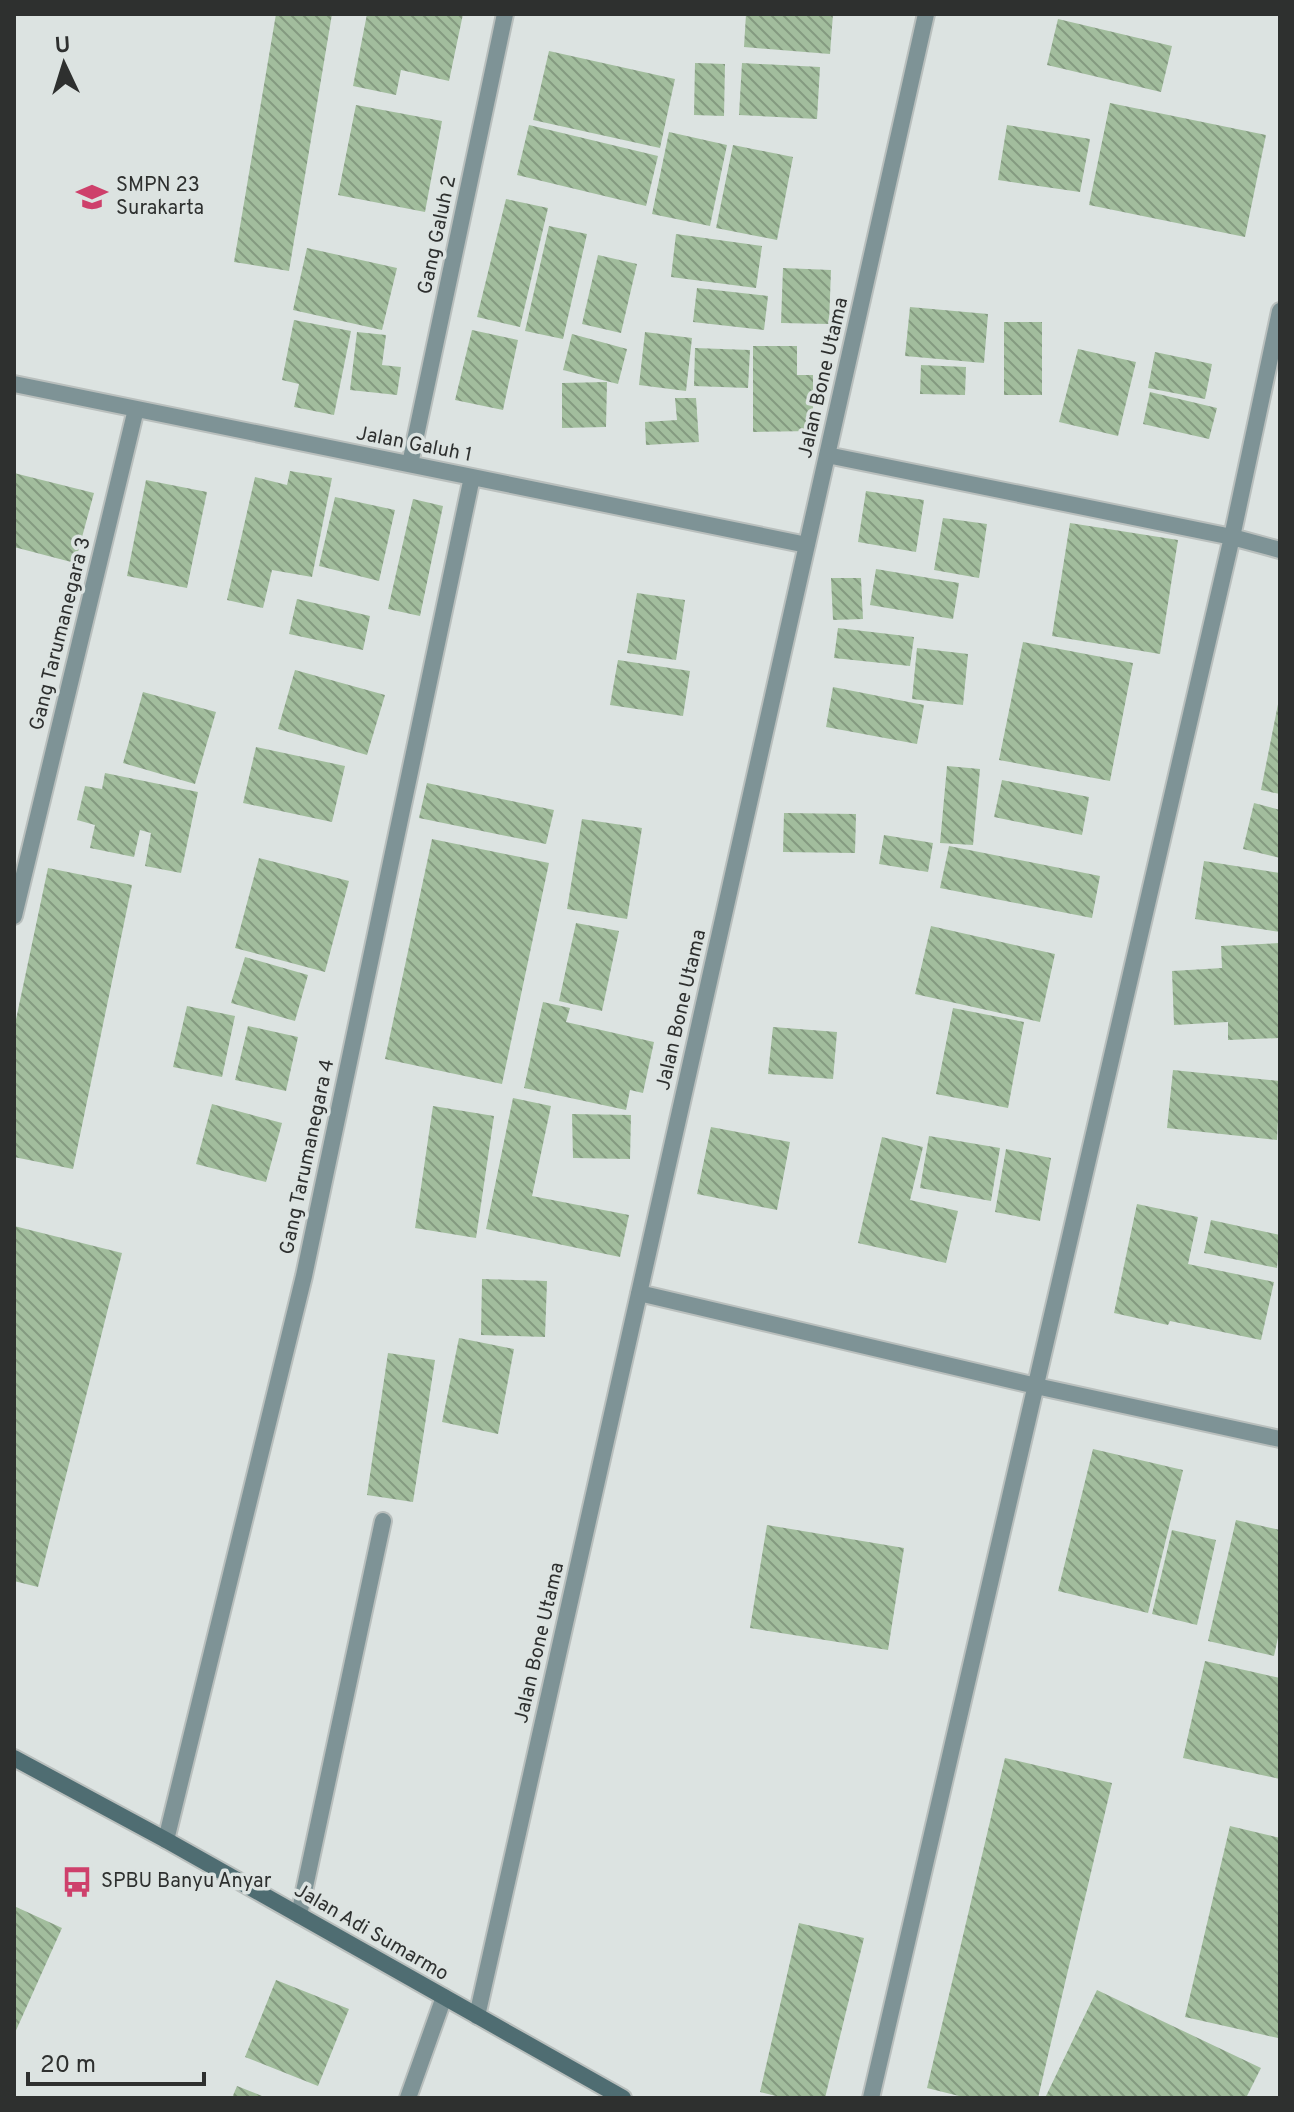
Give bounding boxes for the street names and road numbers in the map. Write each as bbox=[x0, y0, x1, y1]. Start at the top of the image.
street label: Gang Galuh 2 bbox=[413, 173, 463, 297]
street label: Jalan Bone Utama bbox=[793, 295, 855, 461]
street label: Jalan Galuh 1 bbox=[354, 421, 474, 469]
street label: Gang Tarumanegara 3 bbox=[24, 534, 98, 734]
street label: Jalan Bone Utama bbox=[651, 927, 713, 1093]
street label: Gang Tarumanegara 4 bbox=[275, 1057, 341, 1257]
street label: Jalan Bone Utama bbox=[509, 1560, 571, 1726]
street label: Jalan Adi Sumarmo bbox=[289, 1878, 453, 1988]

